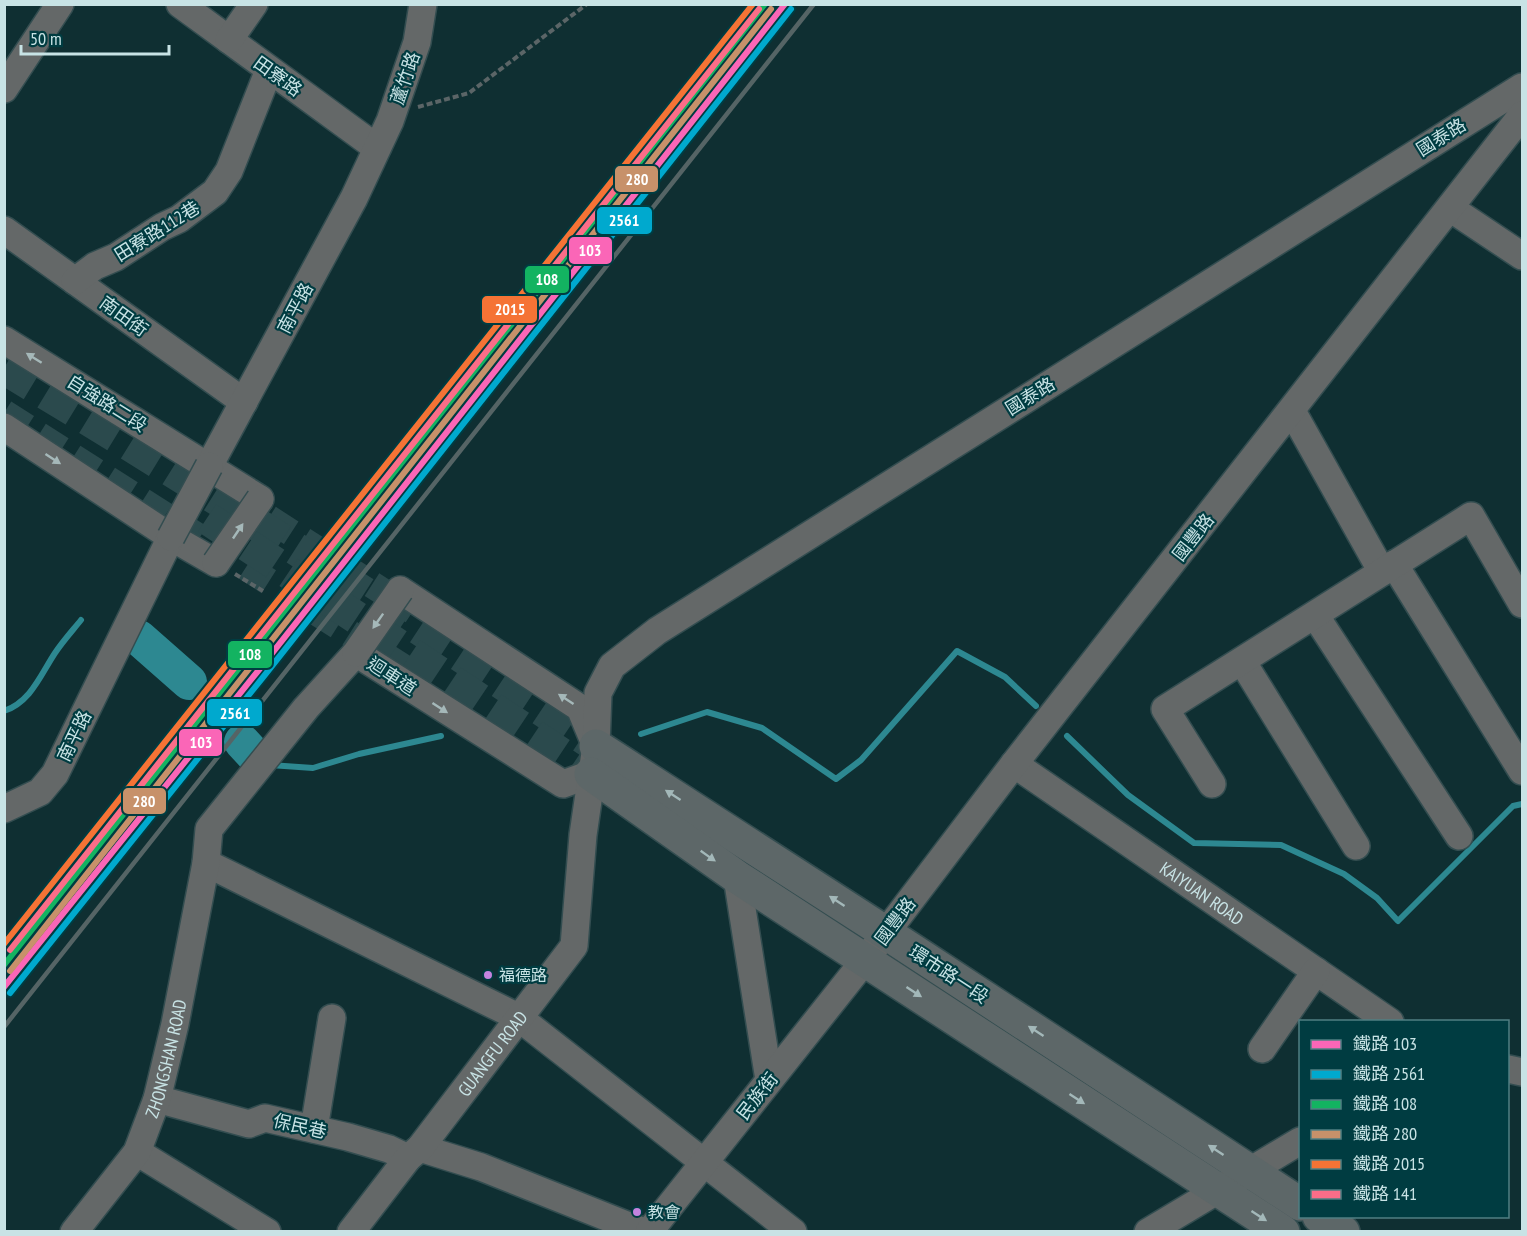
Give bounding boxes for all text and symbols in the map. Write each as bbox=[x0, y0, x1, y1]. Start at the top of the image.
scale bar bbox=[21, 18, 170, 56]
text: 50 m bbox=[30, 27, 62, 50]
street label: 蘆竹路 bbox=[385, 49, 425, 107]
street label: 田寮路 bbox=[249, 51, 307, 101]
street label: 國泰路 bbox=[1412, 113, 1470, 161]
line badge: 280 bbox=[614, 165, 659, 193]
text: 280 bbox=[626, 169, 649, 189]
street label: 田寮路112巷 bbox=[110, 196, 204, 266]
line badge: 2561 bbox=[596, 206, 653, 235]
text: 2561 bbox=[609, 210, 639, 230]
line badge: 103 bbox=[568, 236, 613, 265]
text: 103 bbox=[579, 240, 601, 260]
line badge: 108 bbox=[524, 265, 570, 294]
text: 108 bbox=[536, 269, 558, 289]
street label: 南平路 bbox=[272, 279, 318, 337]
street label: 南田街 bbox=[95, 291, 153, 341]
line badge: 2015 bbox=[481, 295, 538, 324]
text: 2015 bbox=[495, 299, 525, 319]
one-way arrow bbox=[26, 353, 42, 364]
street label: 自強路二段 bbox=[63, 369, 151, 437]
street label: 國泰路 bbox=[1001, 372, 1059, 420]
one-way arrow bbox=[45, 454, 62, 465]
street label: 國豐路 bbox=[1167, 509, 1219, 565]
one-way arrow bbox=[232, 523, 244, 539]
one-way arrow bbox=[372, 613, 384, 629]
line badge: 108 bbox=[227, 640, 273, 669]
text: 108 bbox=[239, 644, 261, 664]
street label: 迴車道 bbox=[363, 652, 421, 700]
one-way arrow bbox=[557, 693, 574, 704]
line badge: 2561 bbox=[206, 698, 263, 727]
one-way arrow bbox=[432, 702, 449, 713]
text: 2561 bbox=[220, 703, 250, 723]
street label: 南平路 bbox=[52, 707, 96, 765]
line badge: 103 bbox=[178, 728, 223, 757]
text: 103 bbox=[190, 732, 212, 752]
line badge: 280 bbox=[122, 787, 167, 815]
one-way arrow bbox=[665, 790, 681, 801]
text: 280 bbox=[133, 791, 156, 811]
one-way arrow bbox=[699, 850, 715, 862]
street label: KAIYUAN ROAD bbox=[1156, 856, 1248, 930]
street label: 國豐路 bbox=[870, 893, 920, 949]
one-way arrow bbox=[829, 896, 845, 907]
street label: 環市路一段 bbox=[905, 940, 993, 1008]
place label: 福德路 bbox=[499, 965, 547, 985]
marker: 福德路 bbox=[482, 969, 494, 981]
one-way arrow bbox=[906, 987, 922, 998]
street label: ZHONGSHAN ROAD bbox=[140, 997, 191, 1121]
street label: GUANGFU ROAD bbox=[452, 1006, 532, 1101]
legend bbox=[1299, 1020, 1509, 1218]
one-way arrow bbox=[1028, 1026, 1044, 1037]
text: 鐵路 103 bbox=[1353, 1032, 1417, 1055]
text: 鐵路 2561 bbox=[1353, 1062, 1425, 1085]
street label: 民族街 bbox=[731, 1068, 783, 1124]
text: 鐵路 108 bbox=[1353, 1092, 1417, 1115]
one-way arrow bbox=[1069, 1093, 1086, 1104]
street label: 保民巷 bbox=[271, 1109, 329, 1143]
text: 鐵路 280 bbox=[1353, 1122, 1417, 1145]
one-way arrow bbox=[1208, 1144, 1224, 1155]
text: 鐵路 2015 bbox=[1353, 1152, 1425, 1175]
text: 鐵路 141 bbox=[1353, 1182, 1417, 1205]
place label: 教會 bbox=[648, 1202, 680, 1222]
marker: 教會 bbox=[631, 1206, 643, 1218]
one-way arrow bbox=[1250, 1211, 1267, 1222]

